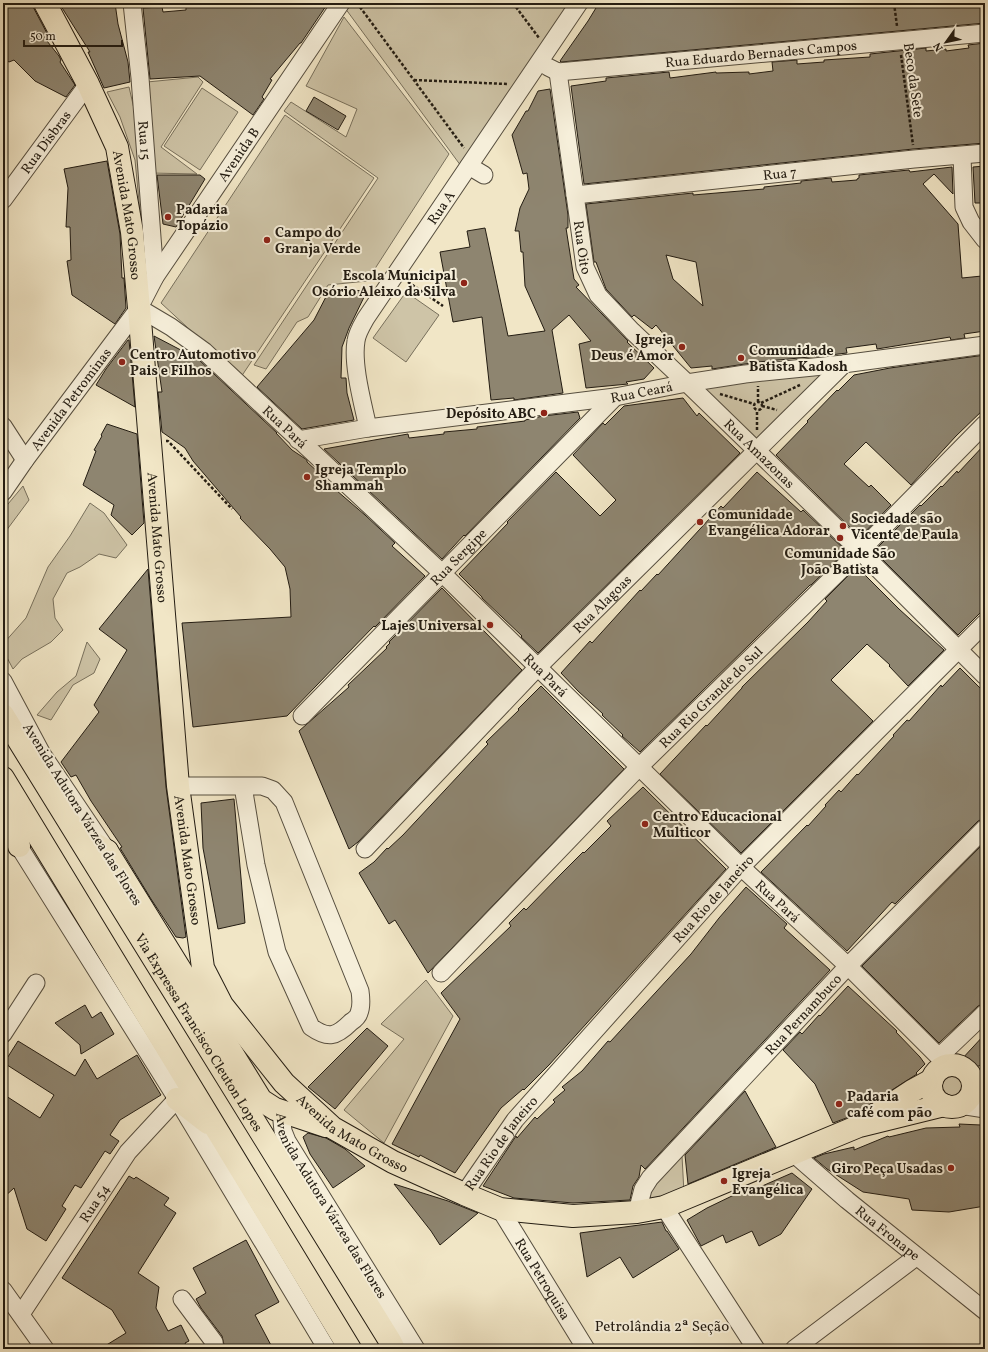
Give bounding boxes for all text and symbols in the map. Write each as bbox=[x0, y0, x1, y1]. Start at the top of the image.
scale bar bbox=[24, 22, 122, 48]
north arrow bbox=[926, 22, 966, 62]
text: 50 m bbox=[30, 29, 56, 45]
street label: Rua Eduardo Bernades Campos bbox=[664, 37, 858, 73]
text: N bbox=[930, 39, 947, 54]
street label: Beco da Sete bbox=[898, 42, 927, 119]
street label: Rua Disbras bbox=[17, 107, 76, 178]
street label: Rua 15 bbox=[132, 120, 154, 161]
street label: Avenida B bbox=[214, 124, 265, 186]
street label: Avenida Mato Grosso bbox=[107, 149, 144, 281]
street label: Rua 7 bbox=[762, 163, 798, 186]
street label: Rua A bbox=[424, 187, 460, 229]
place label: Padaria Topázio bbox=[176, 201, 228, 236]
marker: Padaria Topázio bbox=[163, 212, 173, 222]
street label: Rua Oito bbox=[568, 220, 595, 278]
place label: Campo do Granja Verde bbox=[275, 224, 361, 259]
marker: Campo do Granja Verde bbox=[262, 235, 272, 245]
place label: Escola Municipal Osório Aleixo da Silva bbox=[312, 267, 456, 302]
marker: Escola Municipal Osório Aleixo da Silva bbox=[459, 278, 469, 288]
place label: Igreja Deus é Amor bbox=[591, 331, 674, 366]
marker: Igreja Deus é Amor bbox=[677, 342, 687, 352]
place label: Comunidade Batista Kadosh bbox=[749, 342, 848, 377]
street label: Avenida Petrominas bbox=[27, 345, 117, 455]
place label: Centro Automotivo Pais e Filhos bbox=[130, 346, 256, 381]
marker: Comunidade Batista Kadosh bbox=[736, 353, 746, 363]
marker: Centro Automotivo Pais e Filhos bbox=[117, 357, 127, 367]
street label: Rua Ceará bbox=[609, 378, 675, 409]
street label: Rua Pará bbox=[257, 402, 311, 454]
place label: Depósito ABC bbox=[446, 405, 536, 424]
marker: Depósito ABC bbox=[539, 408, 549, 418]
street label: Rua Amazonas bbox=[719, 416, 798, 493]
place label: Igreja Templo Shammah bbox=[315, 461, 407, 496]
street label: Avenida Mato Grosso bbox=[141, 472, 171, 604]
marker: Igreja Templo Shammah bbox=[302, 472, 312, 482]
place label: Comunidade Evangélica Adorar bbox=[708, 506, 830, 541]
place label: Sociedade são Vicente de Paula bbox=[851, 510, 959, 545]
marker: Comunidade Evangélica Adorar bbox=[695, 517, 705, 527]
marker: Sociedade são Vicente de Paula bbox=[838, 521, 848, 531]
street label: Rua Sergipe bbox=[427, 525, 492, 591]
marker: Comunidade São João Batista bbox=[835, 533, 845, 543]
place label: Comunidade São João Batista bbox=[785, 545, 895, 580]
street label: Rua Alagoas bbox=[569, 571, 637, 638]
place label: Lajes Universal bbox=[381, 617, 482, 636]
marker: Lajes Universal bbox=[485, 620, 495, 630]
street label: Rua Rio Grande do Sul bbox=[656, 643, 768, 753]
street label: Rua Pará bbox=[518, 650, 571, 702]
street label: Avenida Adutora Várzea das Flores bbox=[17, 720, 146, 910]
street label: Avenida Mato Grosso bbox=[168, 794, 205, 926]
place label: Centro Educacional Multicor bbox=[653, 808, 782, 843]
marker: Centro Educacional Multicor bbox=[640, 819, 650, 829]
street label: Rua Rio de Janeiro bbox=[669, 851, 759, 948]
street label: Rua Pará bbox=[750, 876, 804, 928]
street label: Via Expressa Francisco Cleuton Lopes bbox=[129, 930, 266, 1136]
street label: Rua Pernambuco bbox=[761, 970, 847, 1060]
place label: Padaria café com pão bbox=[847, 1088, 932, 1123]
street label: Avenida Mato Grosso bbox=[291, 1091, 411, 1179]
street label: Rua Rio de Janeiro bbox=[461, 1093, 543, 1195]
marker: Padaria café com pão bbox=[834, 1099, 844, 1109]
street label: Avenida Adutora Várzea das Flores bbox=[270, 1112, 390, 1303]
place label: Giro Peça Usadas bbox=[831, 1160, 943, 1179]
marker: Giro Peça Usadas bbox=[946, 1163, 956, 1173]
place label: Igreja Evangélica bbox=[732, 1165, 804, 1200]
marker: Igreja Evangélica bbox=[719, 1176, 729, 1186]
street label: Rua 54 bbox=[76, 1181, 115, 1227]
street label: Rua Fronape bbox=[851, 1202, 924, 1266]
street label: Rua Petroquisa bbox=[509, 1235, 574, 1324]
district label: Petrolândia 2ª Seção bbox=[595, 1317, 729, 1338]

